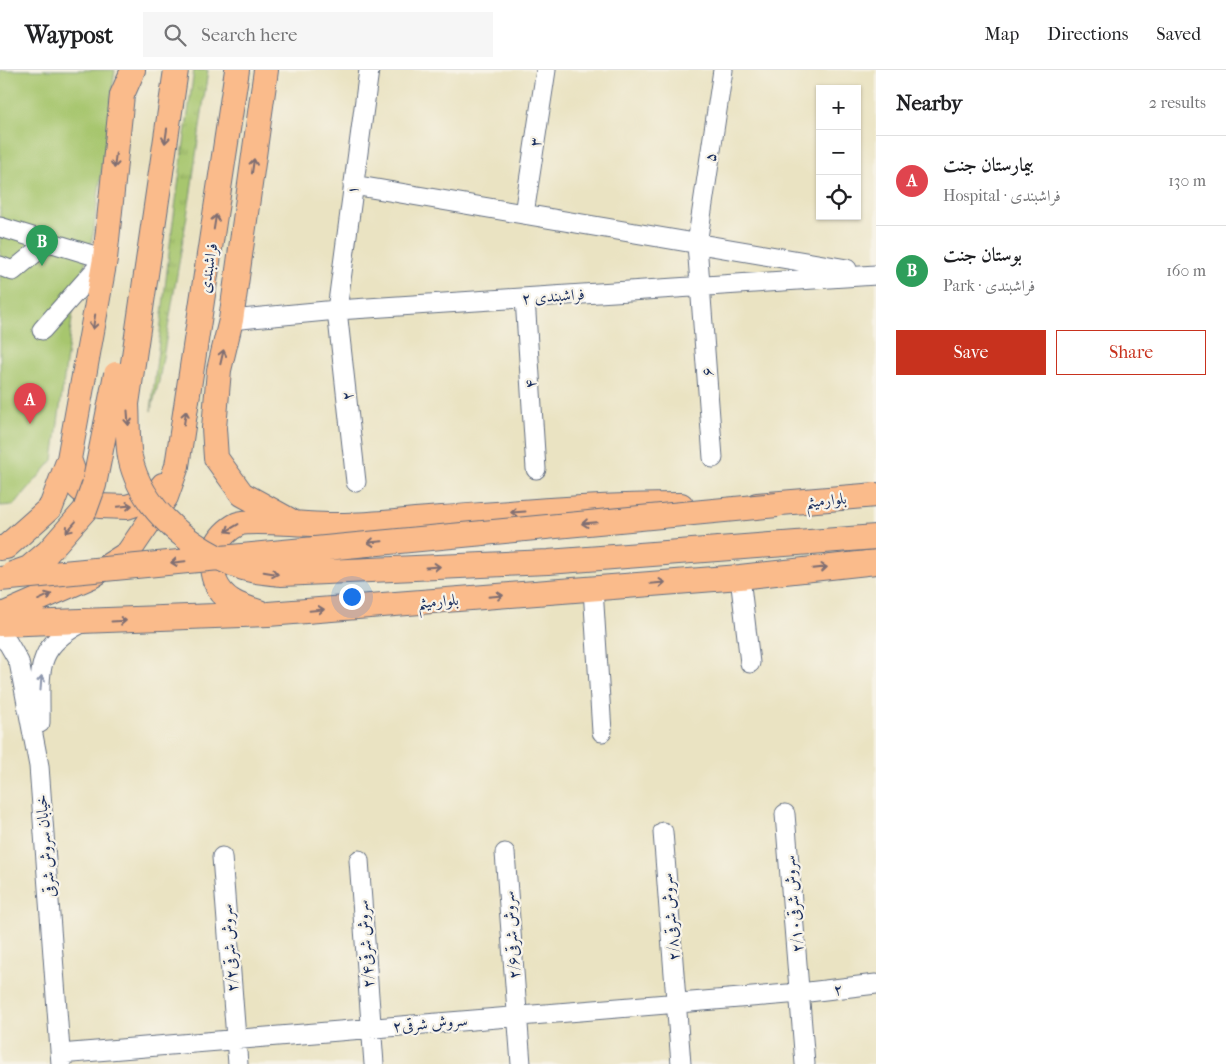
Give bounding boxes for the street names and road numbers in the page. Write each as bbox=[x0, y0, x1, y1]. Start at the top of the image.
street label: ۳ bbox=[525, 136, 545, 148]
street label: ۵ bbox=[700, 151, 720, 163]
street label: ۱ bbox=[342, 184, 362, 196]
street label: فراشبندی bbox=[195, 242, 222, 295]
street label: ۲ فراشبندی bbox=[521, 284, 585, 309]
street label: ۶ bbox=[697, 367, 717, 377]
street label: ۴ bbox=[520, 379, 540, 389]
street label: ۲ bbox=[337, 390, 357, 402]
street label: بلوارمیثم bbox=[805, 488, 848, 519]
street label: بلوارمیثم bbox=[417, 590, 460, 619]
street label: خیابان سروش شرقی bbox=[31, 794, 60, 898]
street label: سروش شرقی۲/۱۰ bbox=[779, 854, 808, 954]
street label: سروش شرقی۲/۸ bbox=[657, 872, 684, 962]
street label: سروش شرقی۲/۶ bbox=[498, 890, 525, 980]
street label: سروش شرقی۲/۴ bbox=[352, 899, 379, 989]
street label: سروش شرقی۲/۲ bbox=[216, 903, 243, 993]
street label: ۲ bbox=[832, 979, 844, 999]
street label: سروش شرقی۲ bbox=[392, 1010, 468, 1037]

